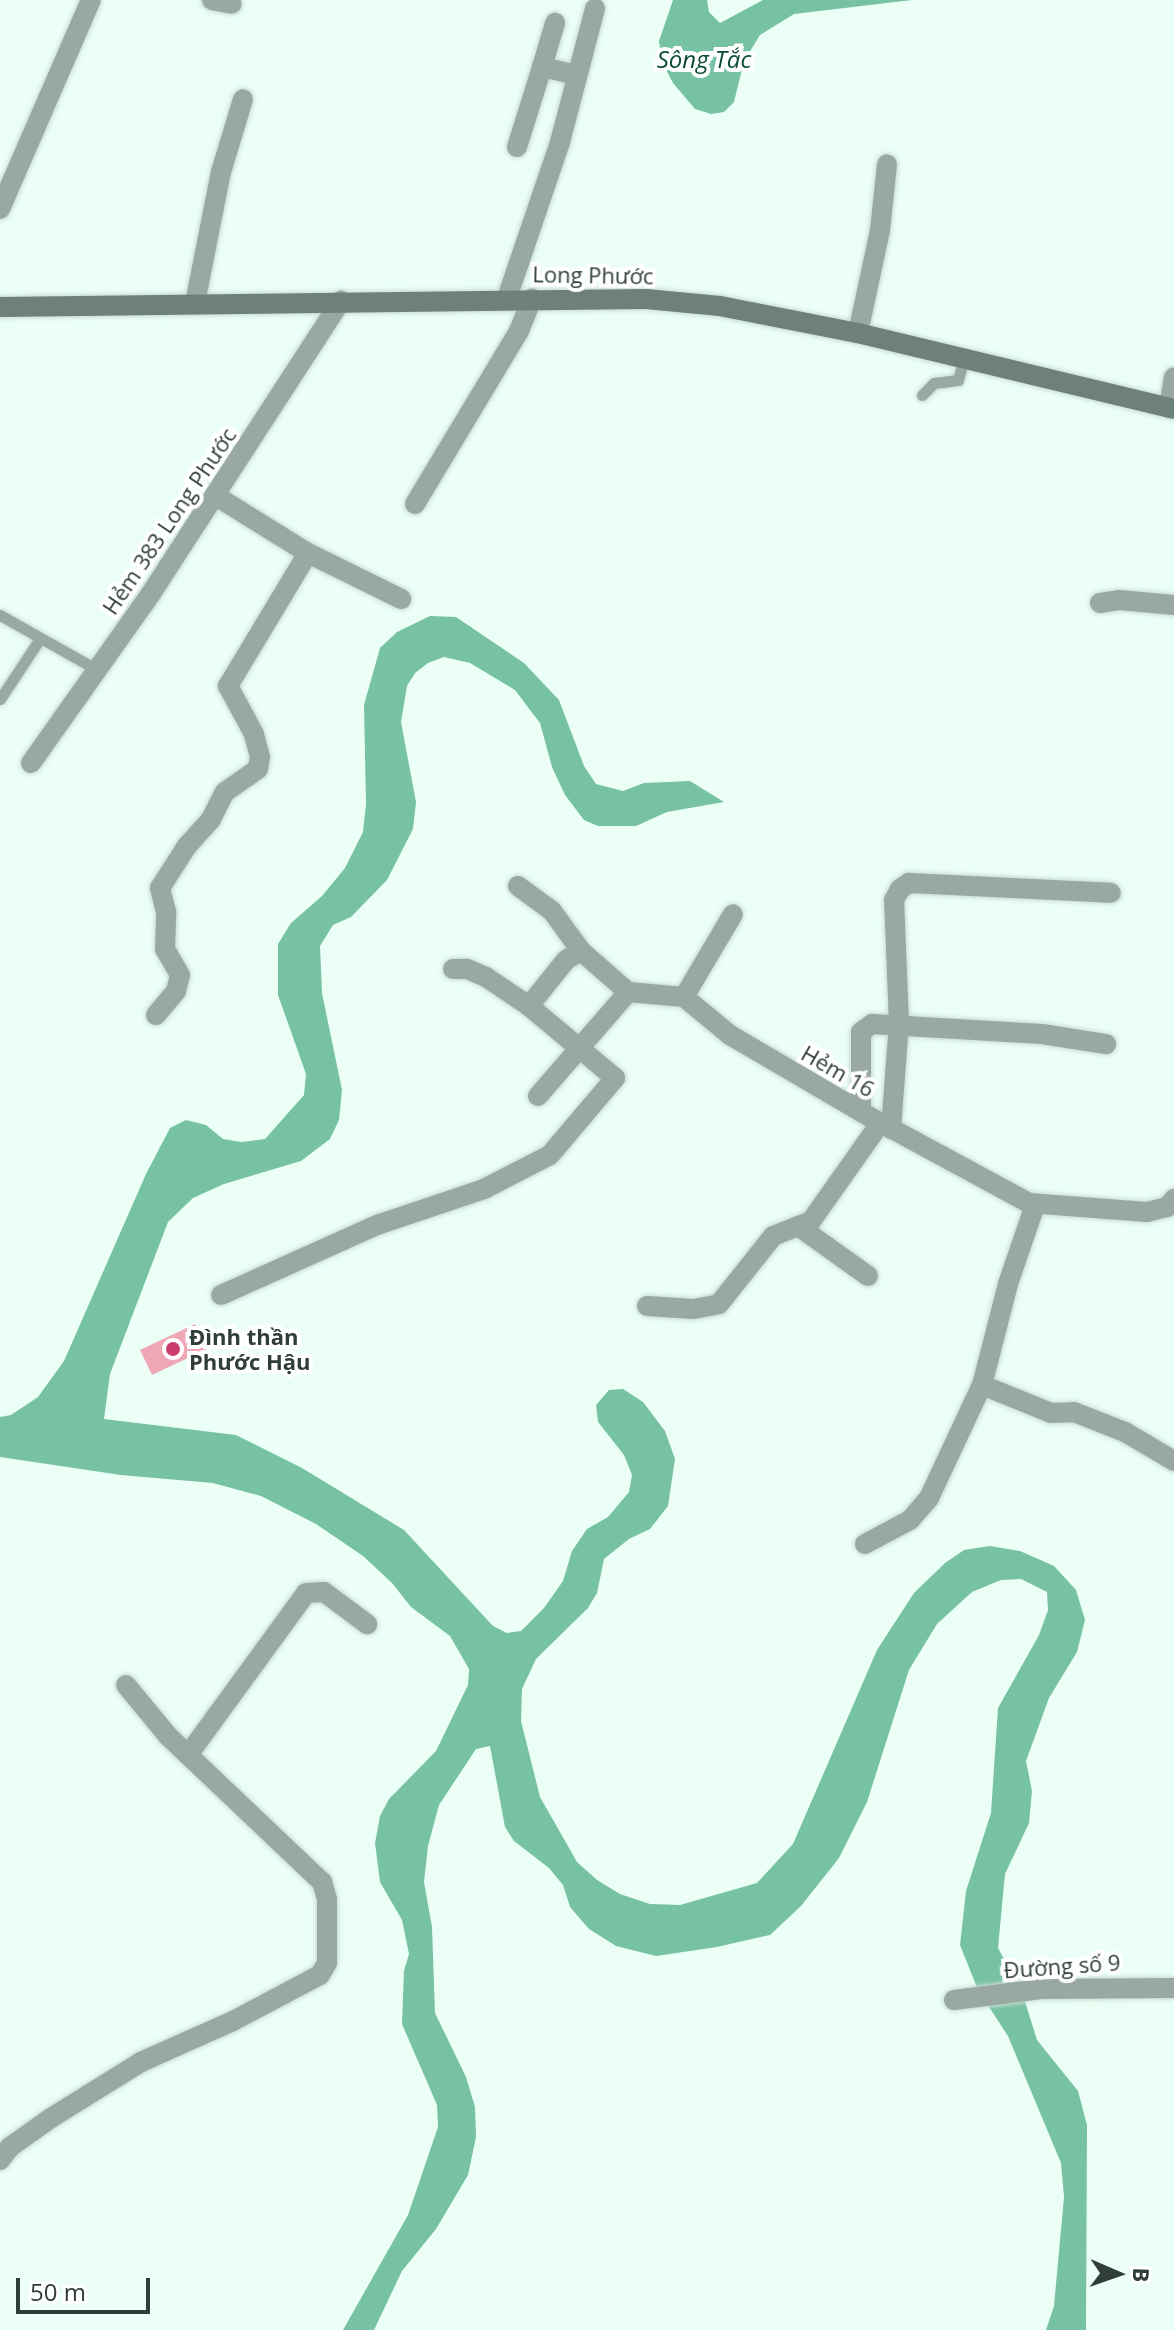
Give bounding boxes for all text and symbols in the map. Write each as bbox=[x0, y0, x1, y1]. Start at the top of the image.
water label: Sông Tắc bbox=[657, 45, 751, 73]
street label: Long Phước bbox=[532, 261, 654, 289]
street label: Hẻm 383 Long Phước bbox=[97, 423, 241, 619]
street label: Hẻm 16 bbox=[797, 1040, 879, 1102]
place label: Đình thần Phước Hậu bbox=[189, 1323, 311, 1374]
marker: Đình thần Phước Hậu bbox=[164, 1340, 182, 1358]
street label: Đường số 9 bbox=[1003, 1949, 1121, 1983]
north arrow bbox=[1078, 2234, 1158, 2314]
scale bar bbox=[20, 2262, 154, 2312]
text: B bbox=[1127, 2267, 1157, 2283]
text: 50 m bbox=[30, 2275, 86, 2308]

